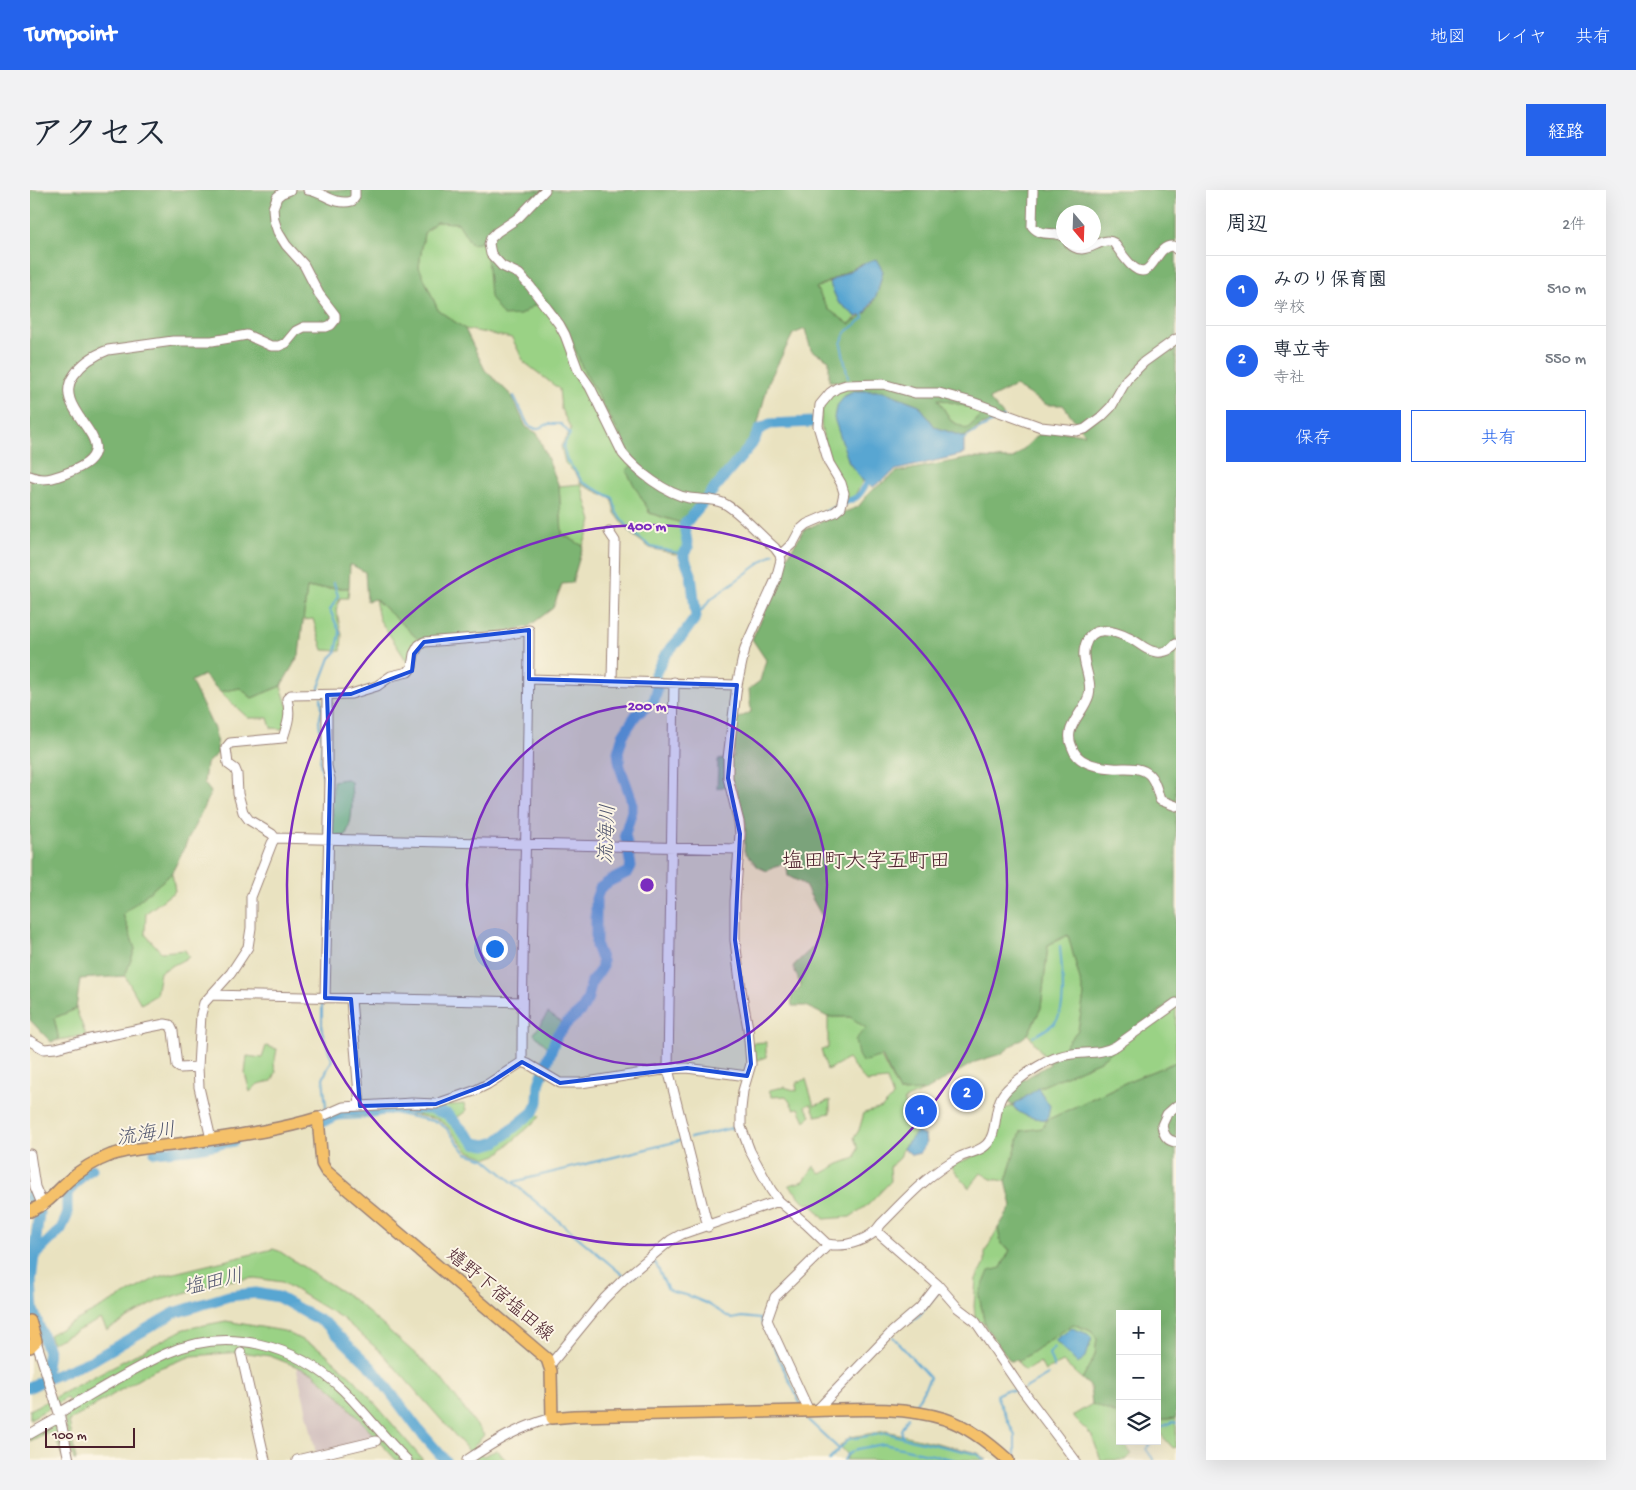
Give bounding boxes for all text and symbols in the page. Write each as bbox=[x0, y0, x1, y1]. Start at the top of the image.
text: Turnpoint bbox=[25, 21, 116, 50]
text: 地図 bbox=[1430, 28, 1466, 49]
text: レイヤ bbox=[1494, 28, 1547, 49]
text: 共有 bbox=[1575, 28, 1611, 49]
button: 経路 bbox=[1526, 104, 1606, 156]
text: アクセス bbox=[30, 117, 168, 158]
north arrow bbox=[1056, 205, 1101, 250]
text: 周辺 bbox=[1226, 214, 1268, 239]
text: 2件 bbox=[1562, 217, 1586, 236]
text: みのり保育園 bbox=[1273, 270, 1387, 293]
text: 1 bbox=[1239, 281, 1245, 300]
text: 510 m bbox=[1547, 281, 1586, 300]
text: 学校 bbox=[1273, 300, 1305, 319]
text: 専立寺 bbox=[1273, 340, 1330, 363]
text: 2 bbox=[1238, 351, 1246, 370]
text: 550 m bbox=[1545, 351, 1586, 370]
text: 寺社 bbox=[1273, 370, 1305, 389]
button: 保存 bbox=[1226, 410, 1401, 462]
button: 共有 bbox=[1411, 410, 1586, 462]
text: 400 m bbox=[627, 518, 667, 536]
text: 200 m bbox=[628, 698, 667, 716]
water label: 流海川 bbox=[594, 803, 622, 865]
district label: 塩田町大字五町田 bbox=[782, 850, 950, 876]
centre of rings bbox=[638, 876, 656, 894]
your location bbox=[482, 936, 508, 962]
pin: 2 bbox=[951, 1075, 983, 1113]
pin: 1 bbox=[905, 1092, 937, 1130]
water label: 流海川 bbox=[114, 1118, 177, 1152]
street label: 嬉野下宿塩田線 bbox=[441, 1244, 558, 1348]
water label: 塩田川 bbox=[182, 1264, 246, 1302]
map controls bbox=[1116, 1310, 1161, 1445]
button: + bbox=[1116, 1310, 1161, 1355]
button: − bbox=[1116, 1355, 1161, 1400]
button: layers bbox=[1116, 1400, 1161, 1445]
scale bar bbox=[45, 1425, 135, 1448]
text: 100 m bbox=[52, 1428, 87, 1445]

